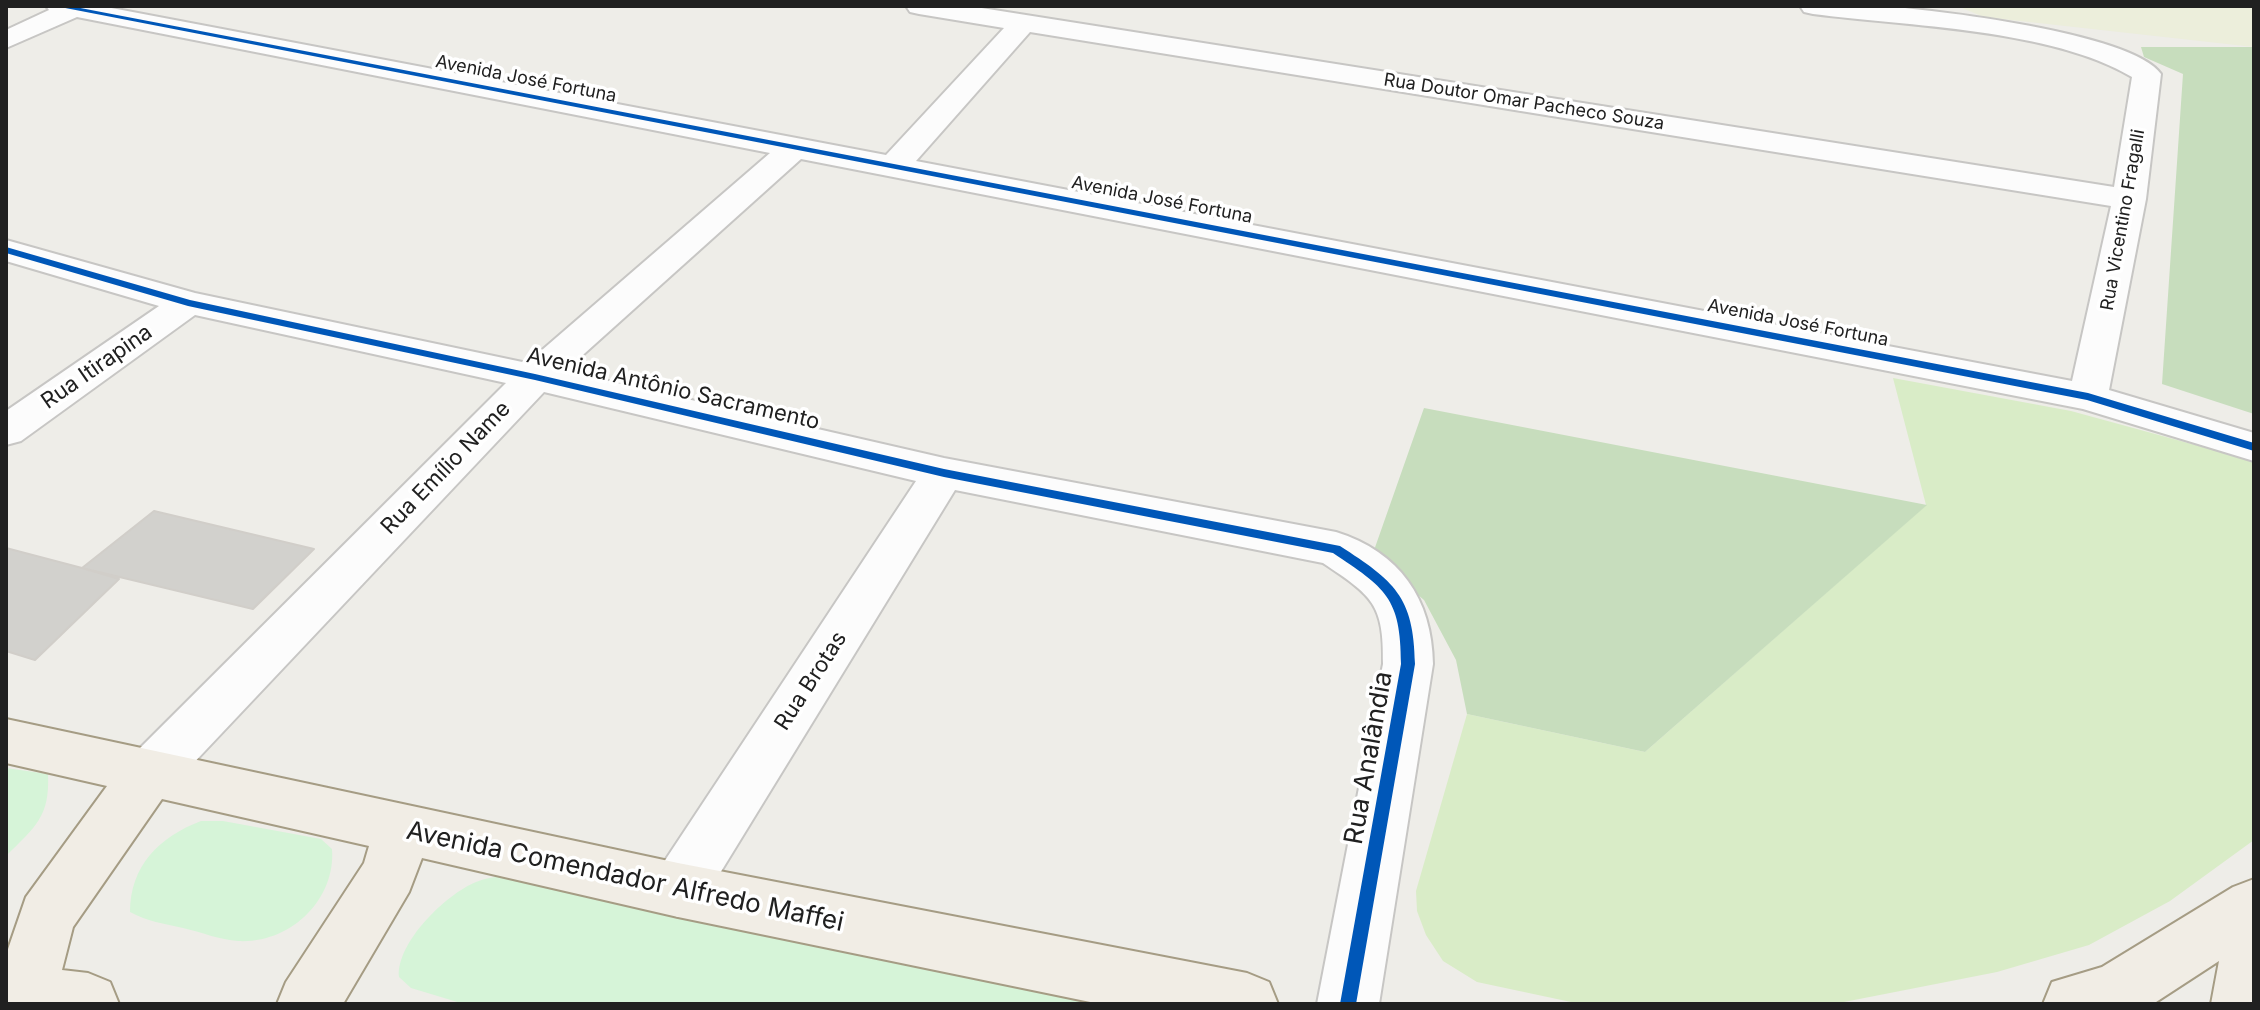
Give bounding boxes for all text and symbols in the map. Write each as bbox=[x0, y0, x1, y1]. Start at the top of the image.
street label: Avenida José Fortuna bbox=[434, 51, 618, 107]
street label: Rua Doutor Omar Pacheco Souza bbox=[1382, 69, 1666, 135]
street label: Rua Vicentino Fragalli bbox=[2096, 128, 2150, 312]
street label: Avenida José Fortuna bbox=[1070, 172, 1254, 228]
street label: Avenida José Fortuna bbox=[1706, 295, 1890, 351]
street label: Rua Itirapina bbox=[36, 319, 158, 415]
street label: Avenida Antônio Sacramento bbox=[524, 342, 822, 436]
street label: Rua Emílio Name bbox=[376, 396, 516, 540]
street label: Rua Brotas bbox=[769, 627, 853, 735]
street label: Rua Analândia bbox=[1338, 669, 1400, 847]
street label: Avenida Comendador Alfredo Maffei bbox=[404, 815, 846, 939]

